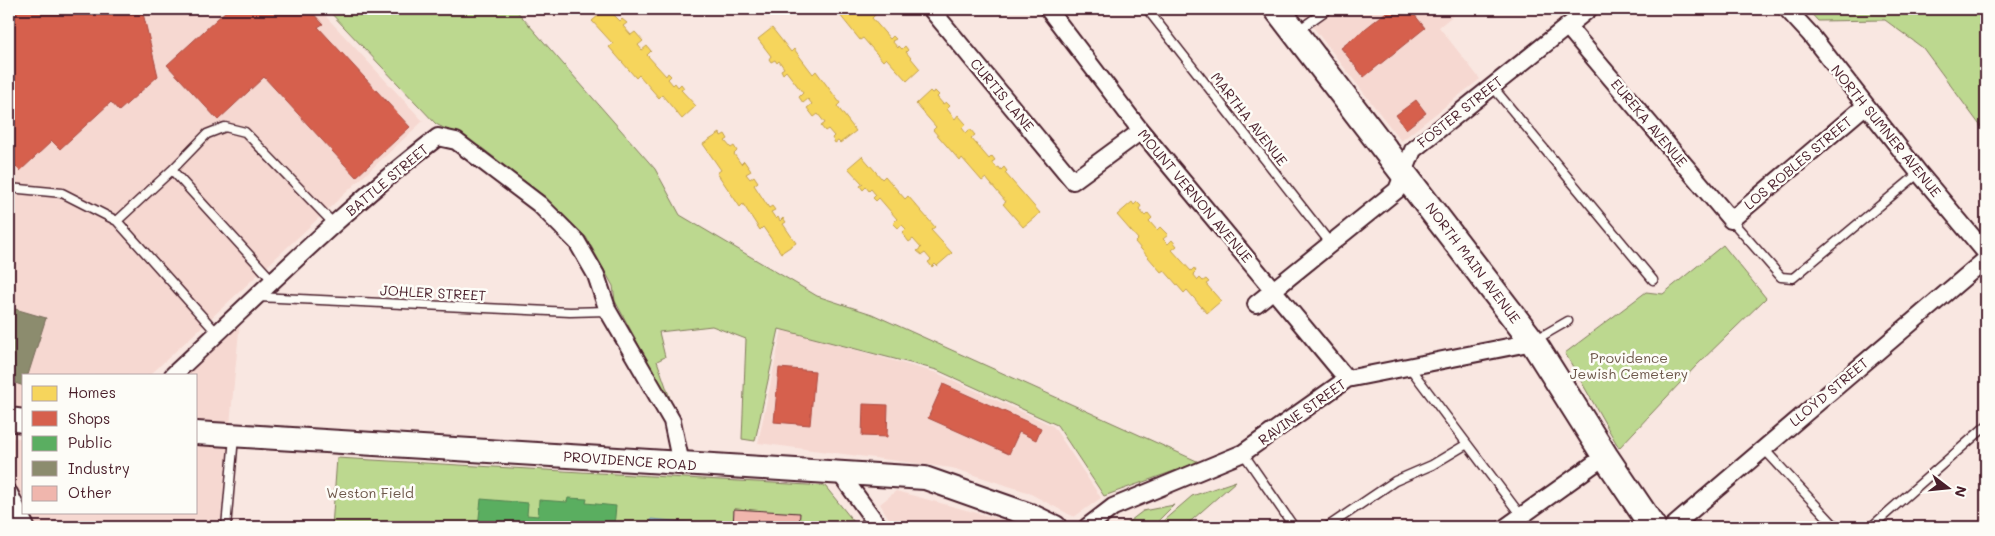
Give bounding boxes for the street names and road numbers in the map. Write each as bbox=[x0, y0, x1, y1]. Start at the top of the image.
street label: CURTIS LANE bbox=[966, 54, 1039, 135]
street label: NORTH SUMNER AVENUE bbox=[1827, 61, 1946, 201]
street label: MARTHA AVENUE bbox=[1207, 68, 1292, 169]
street label: FOSTER STREET bbox=[1413, 71, 1506, 152]
street label: EUREKA AVENUE bbox=[1607, 75, 1692, 171]
street label: LOS ROBLES STREET bbox=[1740, 112, 1856, 214]
street label: MOUNT VERNON AVENUE bbox=[1134, 125, 1257, 266]
street label: BATTLE STREET bbox=[341, 139, 432, 220]
street label: NORTH MAIN AVENUE bbox=[1422, 198, 1525, 327]
street label: JOHLER STREET bbox=[380, 280, 487, 305]
street label: LLOYD STREET bbox=[1785, 353, 1872, 430]
street label: RAVINE STREET bbox=[1254, 374, 1350, 449]
street label: PROVIDENCE ROAD bbox=[563, 446, 697, 475]

